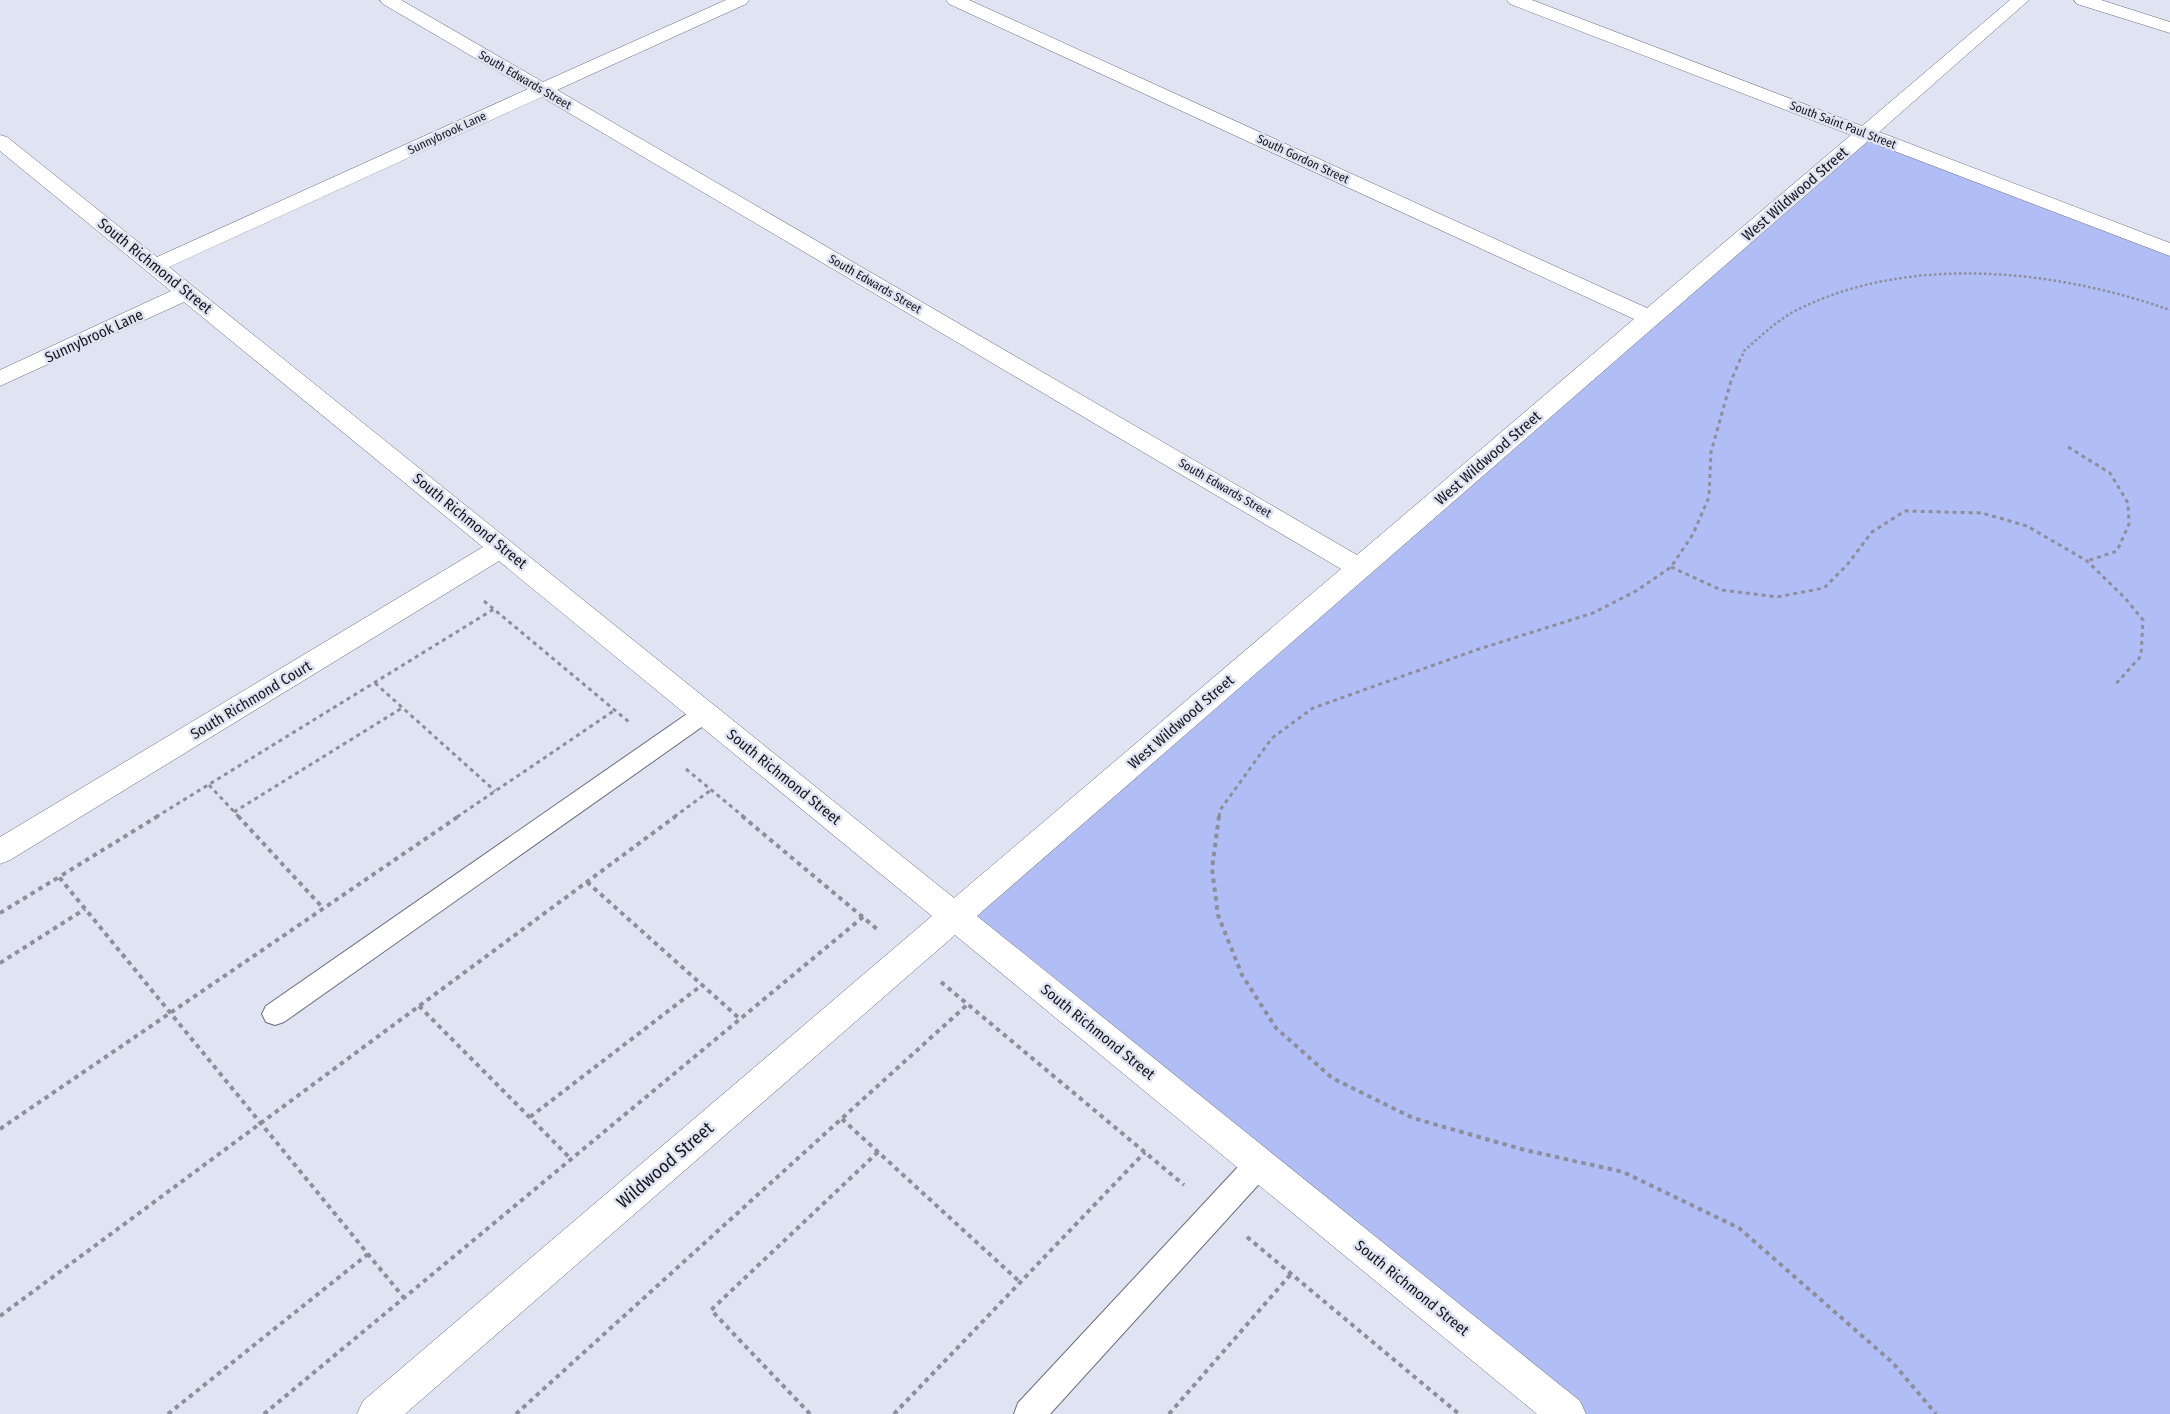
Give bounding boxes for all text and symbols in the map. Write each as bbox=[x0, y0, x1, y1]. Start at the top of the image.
street label: South Edwards Street bbox=[476, 48, 574, 112]
street label: South Saint Paul Street bbox=[1788, 98, 1898, 152]
street label: Sunnybrook Lane bbox=[406, 109, 488, 157]
street label: South Gordon Street bbox=[1255, 132, 1351, 187]
street label: West Wildwood Street bbox=[1738, 143, 1852, 245]
street label: South Richmond Street bbox=[94, 214, 216, 318]
street label: South Edwards Street bbox=[826, 252, 924, 316]
street label: Sunnybrook Lane bbox=[42, 305, 146, 367]
street label: West Wildwood Street bbox=[1431, 407, 1545, 509]
street label: South Edwards Street bbox=[1176, 456, 1274, 520]
street label: South Richmond Street bbox=[409, 469, 531, 573]
street label: South Richmond Court bbox=[187, 657, 315, 743]
street label: West Wildwood Street bbox=[1124, 671, 1238, 773]
street label: South Richmond Street bbox=[723, 725, 845, 829]
street label: South Richmond Street bbox=[1037, 980, 1159, 1084]
street label: Wildwood Street bbox=[612, 1117, 718, 1213]
street label: South Richmond Street bbox=[1351, 1236, 1473, 1340]

